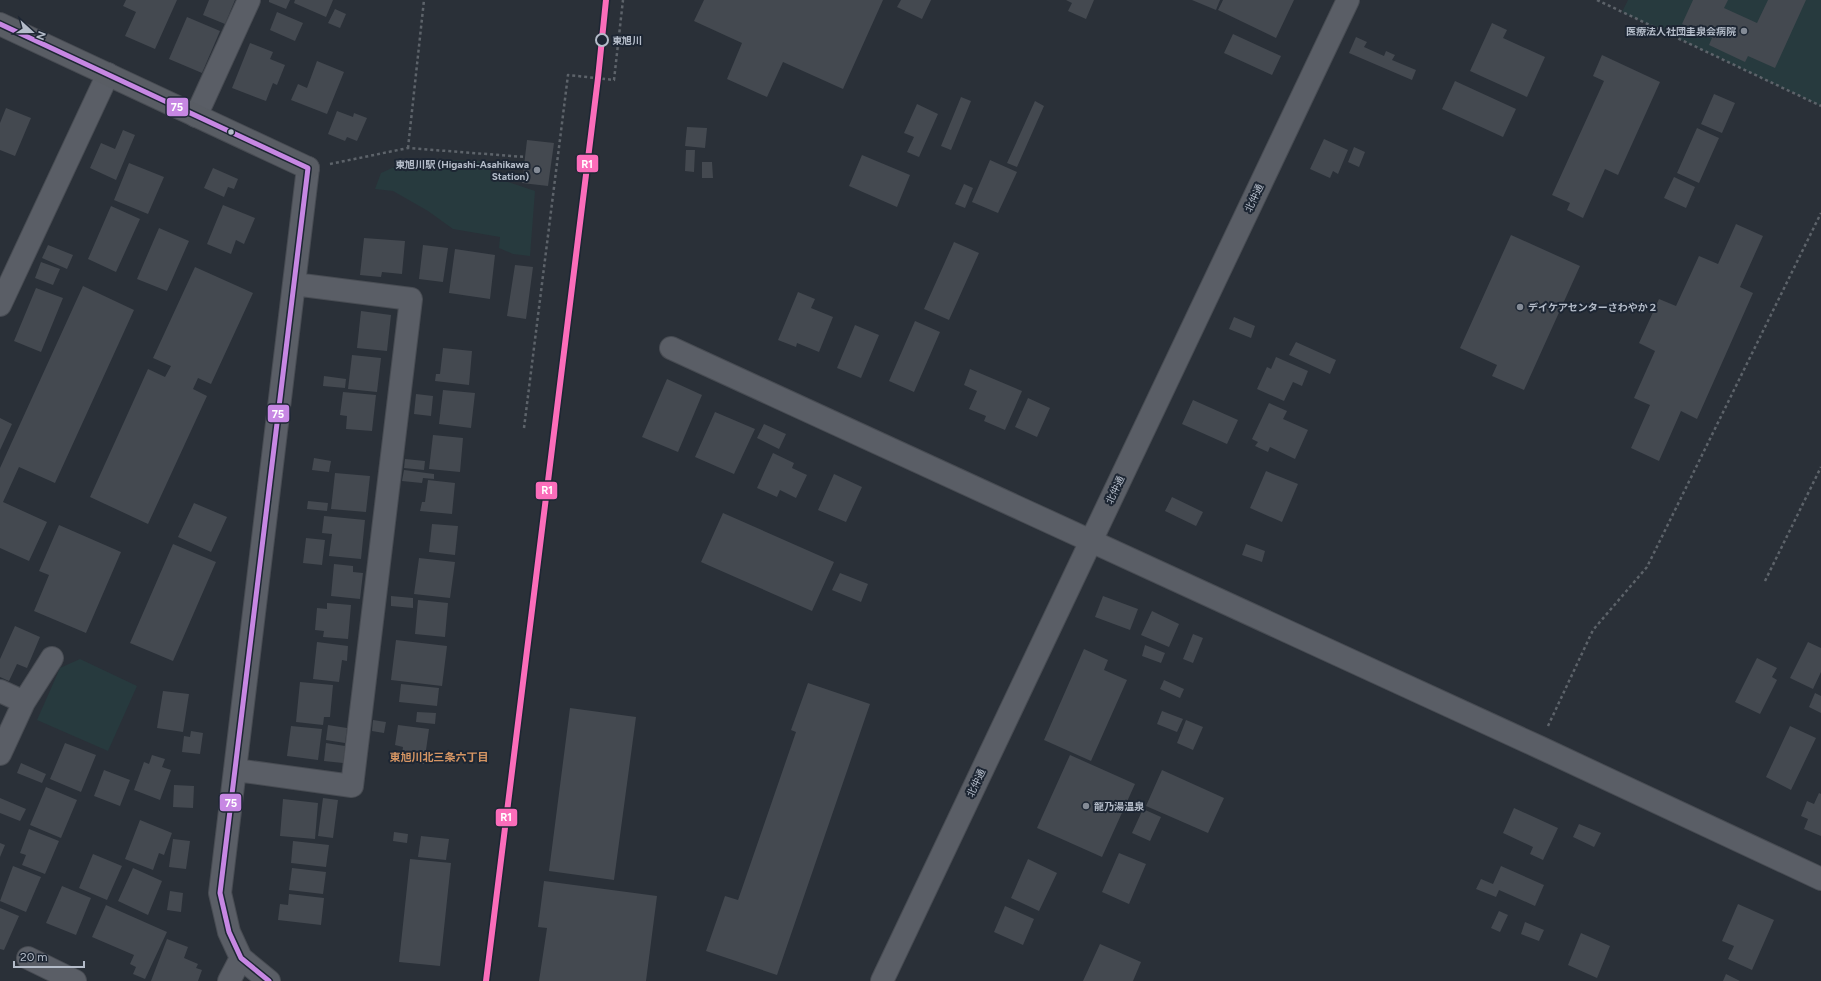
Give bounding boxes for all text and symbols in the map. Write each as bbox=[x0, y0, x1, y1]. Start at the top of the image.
north arrow bbox=[12, 12, 52, 52]
place label: 医療法人社団圭泉会病院 bbox=[1626, 25, 1736, 38]
marker: 医療法人社団圭泉会病院 bbox=[1739, 26, 1749, 36]
text: N bbox=[33, 29, 48, 42]
marker: 東旭川 bbox=[595, 33, 609, 47]
place label: 東旭川 bbox=[612, 34, 642, 47]
line badge: 75 bbox=[166, 97, 189, 117]
text: 75 bbox=[171, 101, 183, 114]
unlabelled marker bbox=[226, 127, 236, 137]
line badge: R1 bbox=[576, 154, 599, 173]
place label: 東旭川駅 (Higashi-Asahikawa Station) bbox=[395, 158, 529, 183]
text: R1 bbox=[581, 158, 593, 171]
marker: 東旭川駅 (Higashi-Asahikawa Station) bbox=[532, 165, 542, 175]
street label: 北仲通 bbox=[1242, 182, 1266, 214]
place label: デイケアセンターさわやか２ bbox=[1528, 301, 1658, 314]
marker: デイケアセンターさわやか２ bbox=[1515, 302, 1525, 312]
line badge: 75 bbox=[267, 404, 290, 423]
text: 75 bbox=[272, 408, 284, 421]
street label: 北仲通 bbox=[1103, 474, 1127, 506]
line badge: R1 bbox=[535, 481, 558, 500]
text: R1 bbox=[541, 484, 553, 497]
district label: 東旭川北三条六丁目 bbox=[390, 751, 489, 764]
street label: 北仲通 bbox=[964, 767, 988, 799]
line badge: 75 bbox=[219, 793, 242, 812]
text: 75 bbox=[225, 797, 237, 810]
place label: 龍乃湯温泉 bbox=[1094, 800, 1145, 813]
marker: 龍乃湯温泉 bbox=[1081, 801, 1091, 811]
line badge: R1 bbox=[495, 808, 518, 827]
text: R1 bbox=[500, 811, 512, 824]
scale bar bbox=[14, 943, 84, 969]
text: 20 m bbox=[20, 950, 48, 964]

